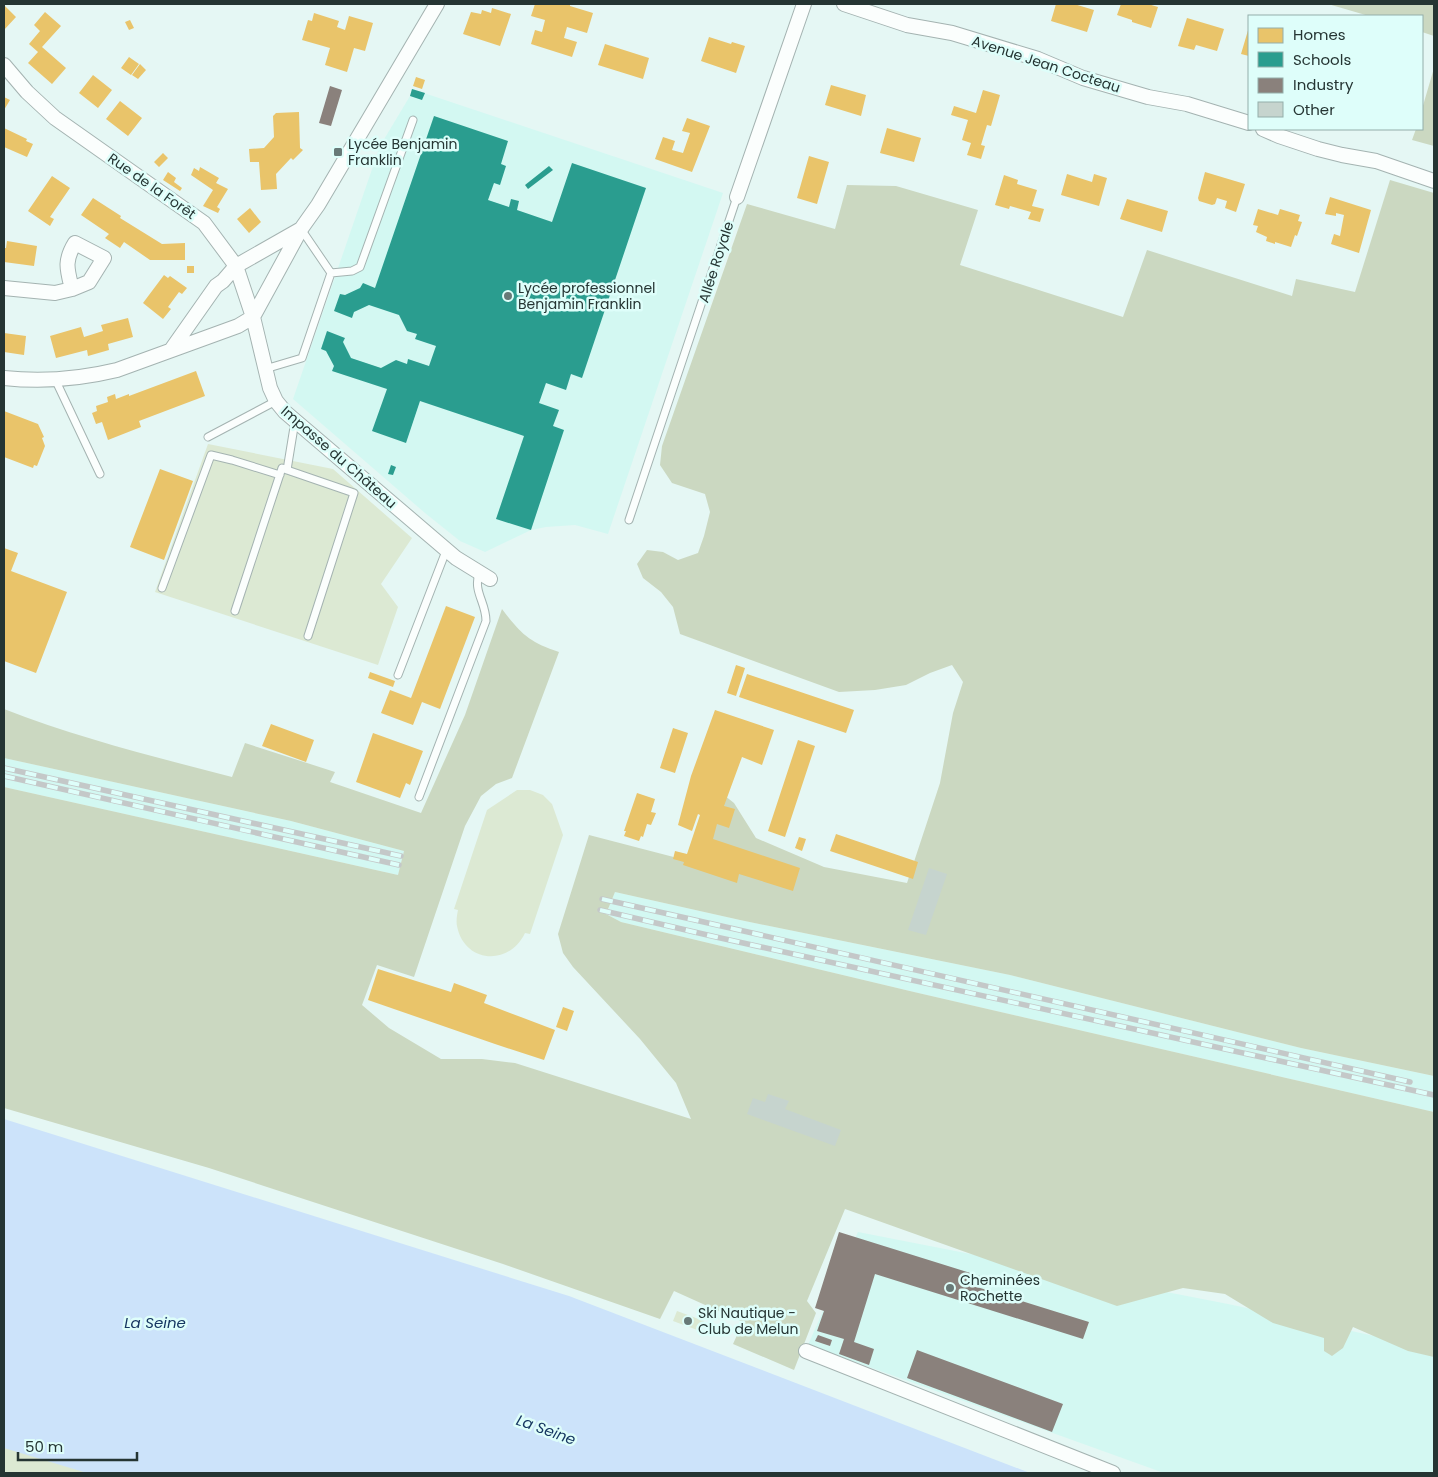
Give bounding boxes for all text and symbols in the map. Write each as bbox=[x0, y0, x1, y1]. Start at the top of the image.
legend bbox=[1248, 15, 1423, 130]
text: Homes bbox=[1293, 24, 1346, 45]
street label: Avenue Jean Cocteau bbox=[969, 31, 1123, 97]
text: Schools bbox=[1293, 49, 1351, 70]
text: Industry bbox=[1293, 74, 1354, 95]
text: Other bbox=[1293, 99, 1335, 120]
place label: Lycée Benjamin Franklin bbox=[348, 134, 458, 170]
marker: Lycée Benjamin Franklin bbox=[332, 146, 344, 158]
street label: Rue de la Forêt bbox=[104, 148, 200, 224]
street label: Allée Royale bbox=[693, 218, 739, 305]
place label: Lycée professionnel Benjamin Franklin bbox=[518, 278, 656, 314]
marker: Lycée professionnel Benjamin Franklin bbox=[502, 290, 514, 302]
street label: Impasse du Château bbox=[277, 401, 401, 513]
place label: Cheminées Rochette bbox=[960, 1270, 1040, 1306]
marker: Cheminées Rochette bbox=[944, 1282, 956, 1294]
place label: Ski Nautique - Club de Melun bbox=[698, 1303, 798, 1339]
water label: La Seine bbox=[124, 1312, 186, 1333]
marker: Ski Nautique - Club de Melun bbox=[682, 1315, 694, 1327]
water label: La Seine bbox=[514, 1409, 579, 1450]
scale bar bbox=[18, 1430, 136, 1462]
text: 50 m bbox=[25, 1436, 63, 1457]

